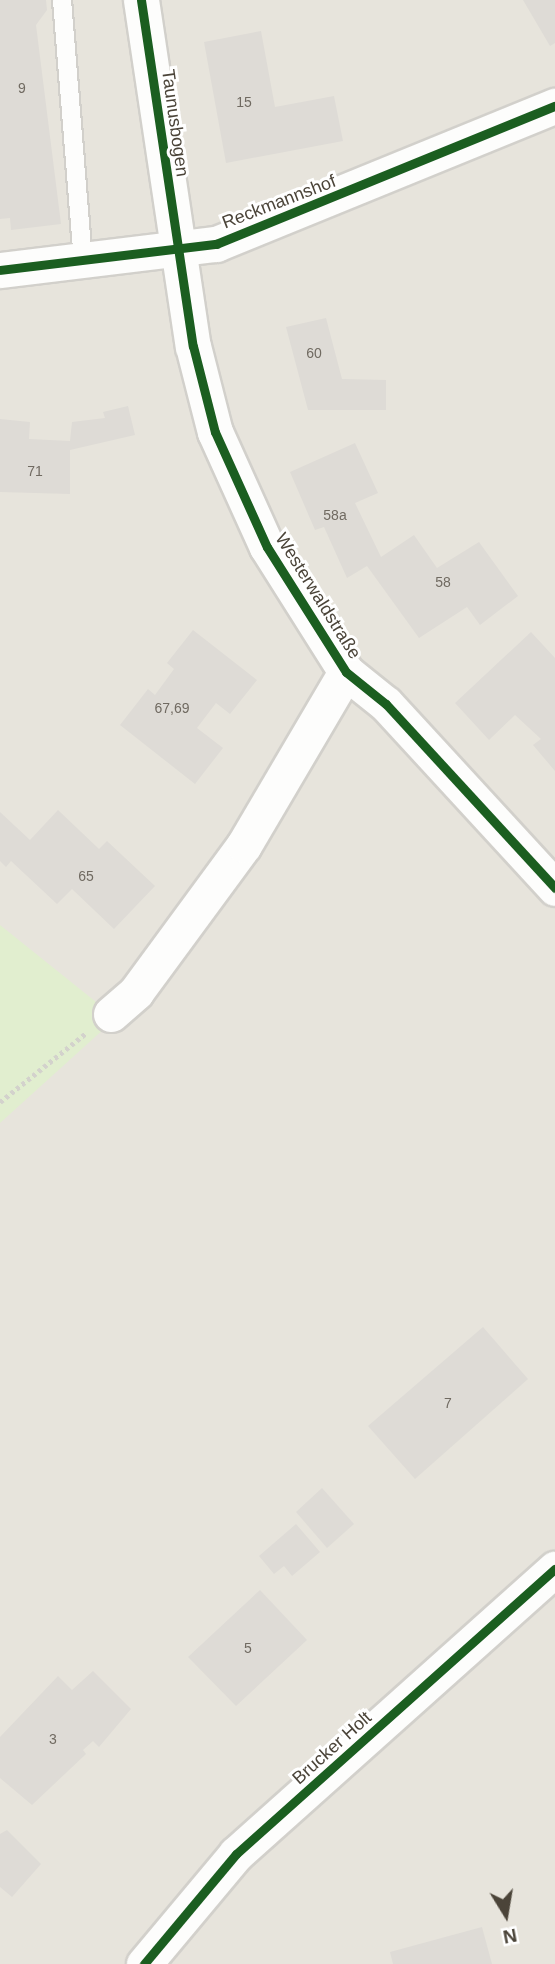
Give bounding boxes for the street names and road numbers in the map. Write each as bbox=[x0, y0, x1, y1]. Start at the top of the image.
street label: Taunusbogen bbox=[157, 68, 193, 178]
street label: Reckmannshof bbox=[219, 170, 339, 234]
street label: Westerwaldstraße bbox=[270, 529, 366, 663]
street label: Brucker Holt bbox=[288, 1707, 376, 1789]

